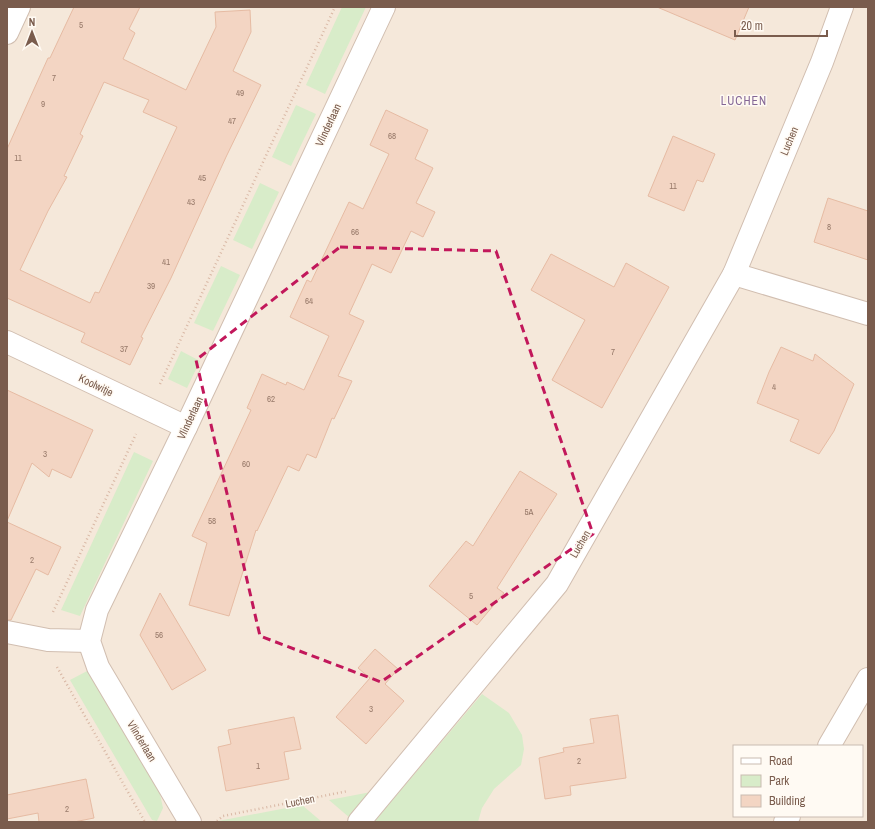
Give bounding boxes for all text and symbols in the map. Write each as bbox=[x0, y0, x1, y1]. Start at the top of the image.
north arrow bbox=[12, 12, 52, 52]
scale bar bbox=[735, 12, 827, 38]
text: N bbox=[29, 15, 35, 29]
text: 20 m bbox=[741, 18, 763, 34]
house number: 5 bbox=[79, 19, 83, 31]
house number: 7 bbox=[52, 72, 56, 84]
house number: 49 bbox=[236, 87, 244, 99]
district label: LUCHEN bbox=[721, 93, 767, 109]
house number: 9 bbox=[41, 98, 45, 110]
street label: Vlinderlaan bbox=[312, 101, 344, 149]
house number: 47 bbox=[228, 115, 236, 127]
street label: Luchen bbox=[777, 125, 801, 157]
house number: 68 bbox=[388, 130, 396, 142]
house number: 11 bbox=[14, 152, 22, 164]
house number: 45 bbox=[198, 172, 206, 184]
house number: 11 bbox=[669, 180, 677, 192]
house number: 43 bbox=[187, 196, 195, 208]
house number: 8 bbox=[827, 221, 831, 233]
house number: 66 bbox=[351, 226, 359, 238]
house number: 41 bbox=[162, 256, 170, 268]
house number: 39 bbox=[147, 280, 155, 292]
house number: 64 bbox=[305, 295, 313, 307]
house number: 37 bbox=[120, 343, 128, 355]
house number: 7 bbox=[611, 346, 615, 358]
street label: Koolwitje bbox=[76, 371, 116, 399]
house number: 4 bbox=[772, 381, 776, 393]
house number: 62 bbox=[267, 393, 275, 405]
street label: Vlinderlaan bbox=[174, 394, 206, 442]
house number: 3 bbox=[43, 448, 47, 460]
house number: 60 bbox=[242, 458, 250, 470]
house number: 5A bbox=[524, 506, 534, 518]
house number: 58 bbox=[208, 515, 216, 527]
street label: Luchen bbox=[567, 528, 593, 560]
house number: 2 bbox=[30, 554, 34, 566]
house number: 5 bbox=[469, 590, 473, 602]
house number: 56 bbox=[155, 629, 163, 641]
house number: 3 bbox=[369, 703, 373, 715]
street label: Vlinderlaan bbox=[124, 718, 160, 764]
legend bbox=[733, 745, 863, 817]
text: Road bbox=[769, 753, 793, 769]
house number: 2 bbox=[577, 755, 581, 767]
house number: 1 bbox=[256, 760, 260, 772]
text: Park bbox=[769, 773, 789, 789]
street label: Luchen bbox=[284, 791, 316, 811]
text: Building bbox=[769, 793, 806, 809]
house number: 2 bbox=[65, 803, 69, 815]

